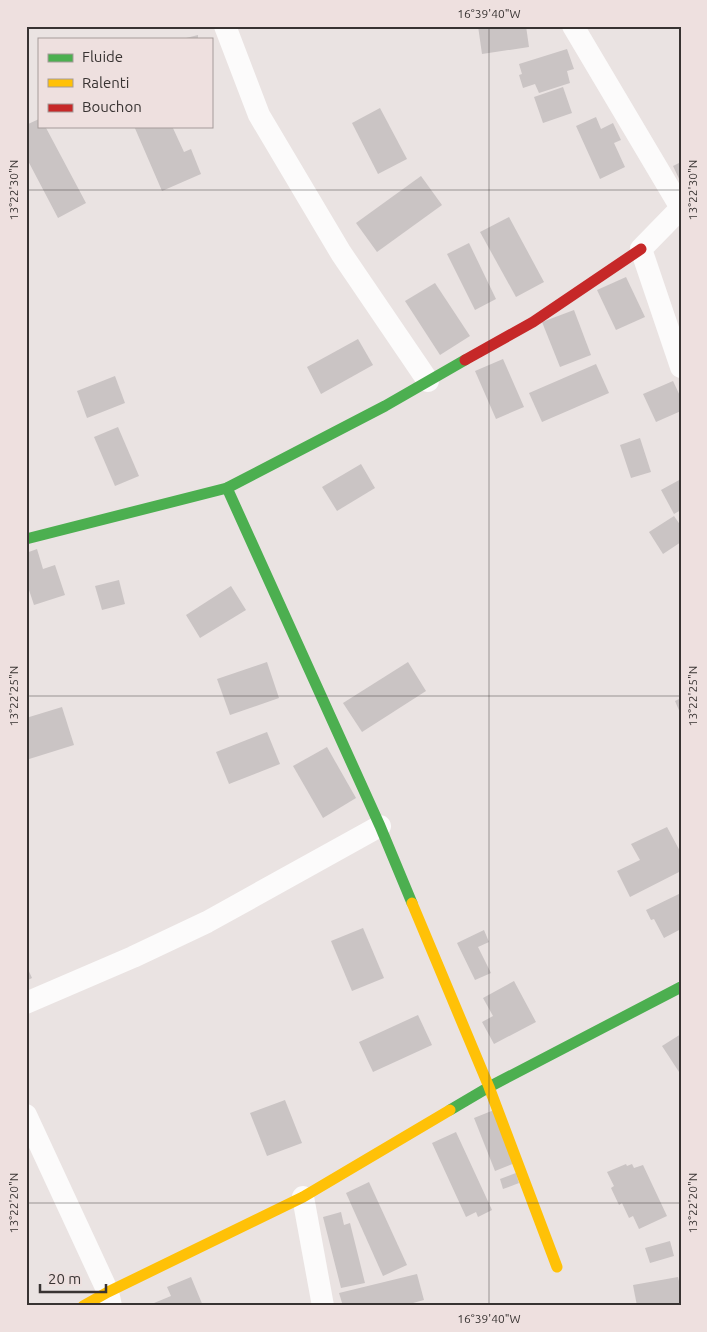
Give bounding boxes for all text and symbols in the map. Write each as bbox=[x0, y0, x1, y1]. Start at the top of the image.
text: 16°39'40"W bbox=[457, 7, 521, 20]
legend bbox=[38, 38, 212, 128]
text: Fluide bbox=[82, 48, 123, 65]
text: Ralenti bbox=[82, 74, 129, 91]
text: Bouchon bbox=[82, 98, 142, 115]
text: 13°22'30"N bbox=[7, 160, 20, 220]
text: 13°22'30"N bbox=[686, 160, 699, 220]
text: 13°22'25"N bbox=[7, 666, 20, 726]
text: 13°22'25"N bbox=[686, 666, 699, 726]
text: 13°22'20"N bbox=[7, 1173, 20, 1233]
text: 13°22'20"N bbox=[686, 1173, 699, 1233]
scale bar bbox=[40, 1262, 106, 1294]
text: 20 m bbox=[48, 1270, 81, 1287]
text: 16°39'40"W bbox=[457, 1312, 521, 1325]

